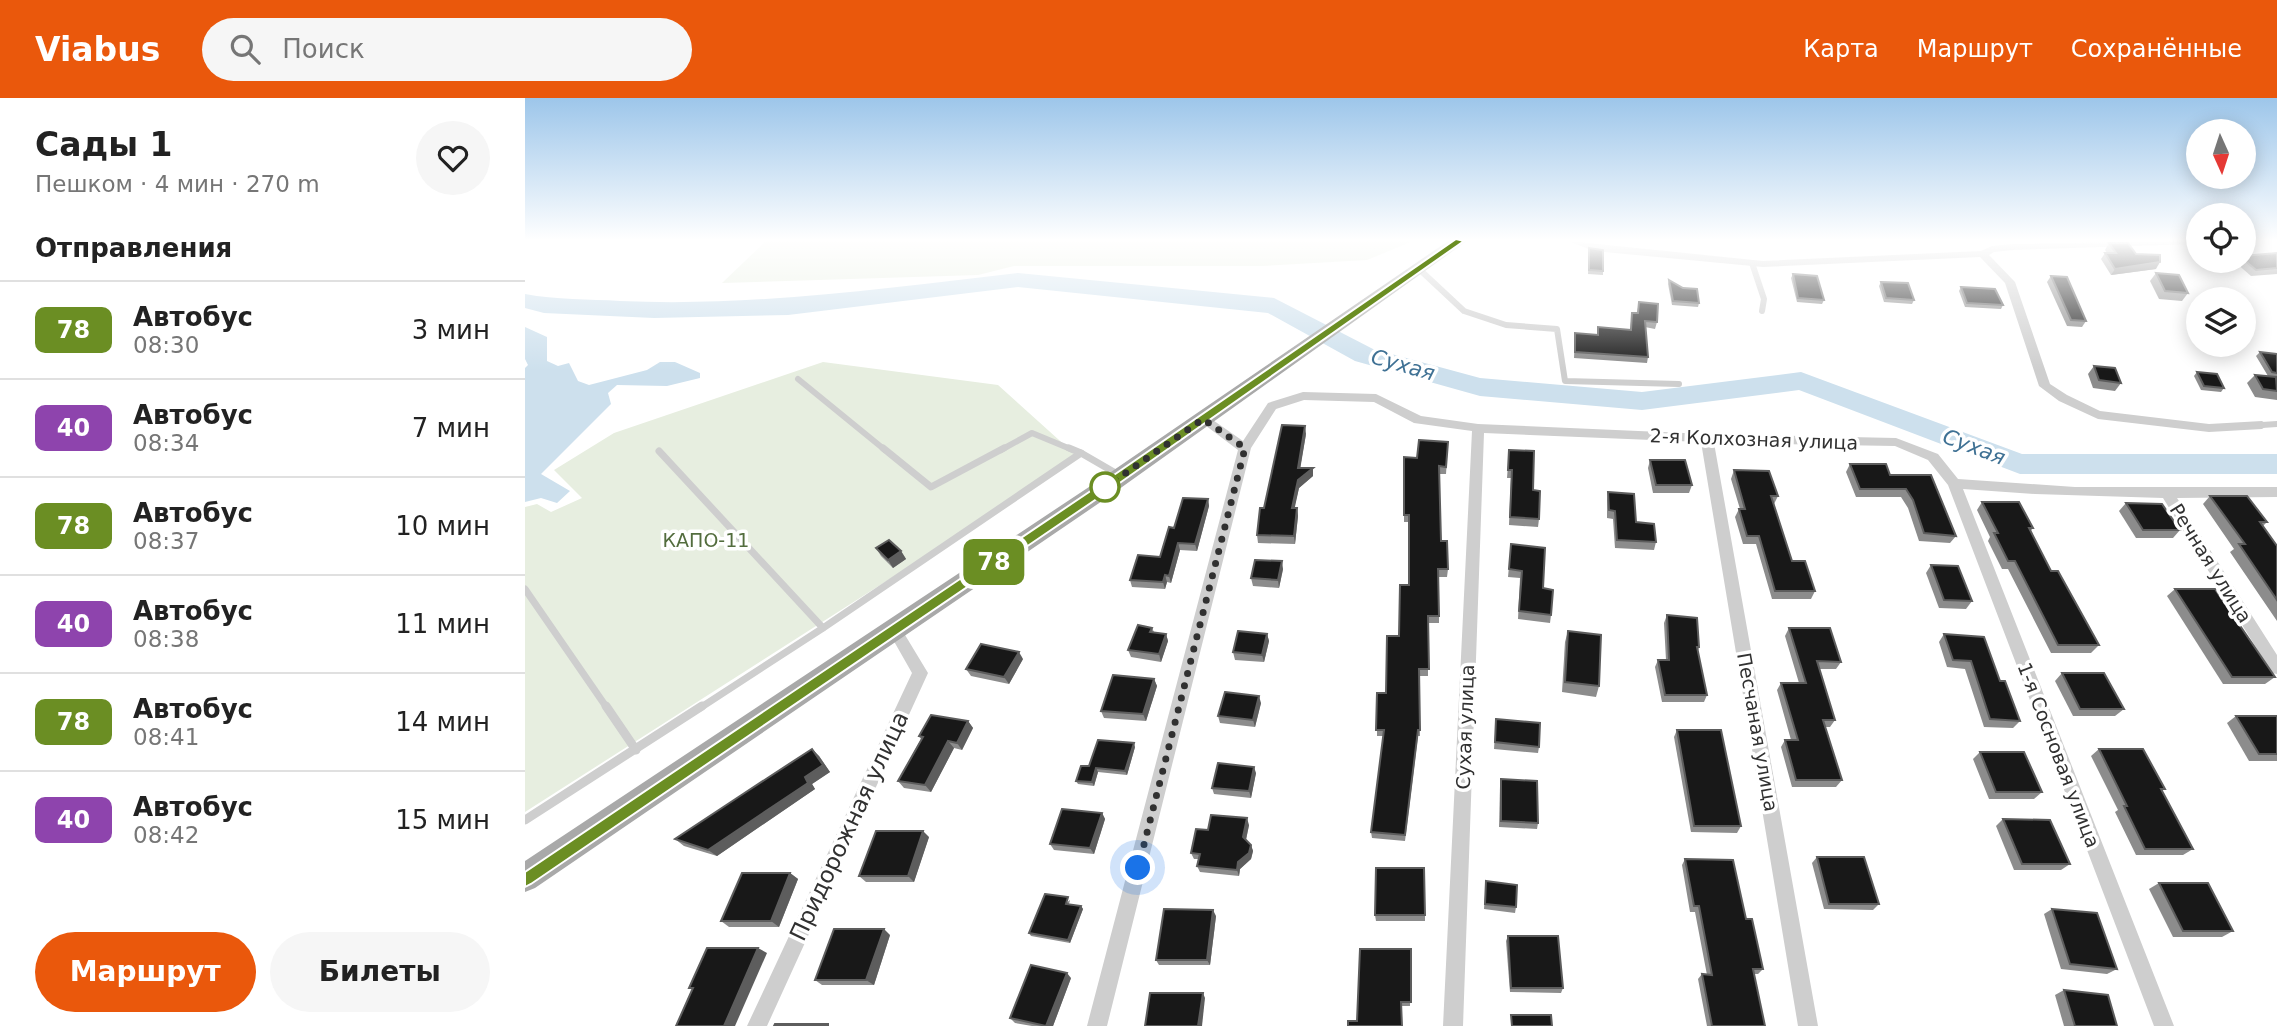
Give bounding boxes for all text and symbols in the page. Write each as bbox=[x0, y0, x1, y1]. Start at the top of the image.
search box bbox=[202, 18, 692, 81]
text: Viabus bbox=[35, 30, 160, 69]
icon: search bbox=[226, 30, 264, 68]
text: Поиск bbox=[282, 34, 365, 64]
text: Карта bbox=[1803, 35, 1879, 63]
text: Маршрут bbox=[1917, 35, 2033, 63]
text: Сохранённые bbox=[2071, 35, 2242, 63]
north arrow bbox=[2186, 119, 2256, 189]
map controls bbox=[2186, 119, 2256, 357]
button: heart bbox=[416, 121, 490, 195]
text: Сады 1 bbox=[35, 125, 172, 164]
text: Пешком · 4 мин · 270 m bbox=[35, 171, 320, 197]
button: locate bbox=[2186, 203, 2256, 273]
text: Отправления bbox=[35, 233, 232, 263]
button: layers bbox=[2186, 287, 2256, 357]
text: Автобус bbox=[133, 302, 253, 332]
text: 3 мин bbox=[412, 315, 490, 345]
text: 78 bbox=[57, 316, 90, 344]
text: 08:30 bbox=[133, 332, 199, 358]
water label: Сухая bbox=[1368, 345, 1438, 385]
text: Автобус bbox=[133, 400, 253, 430]
text: 7 мин bbox=[412, 413, 490, 443]
text: 40 bbox=[57, 414, 90, 442]
street label: 2-я Колхозная улица bbox=[1649, 424, 1859, 454]
water label: Сухая bbox=[1939, 424, 2009, 470]
text: 08:34 bbox=[133, 430, 199, 456]
unlabelled marker bbox=[1090, 472, 1120, 502]
text: Автобус bbox=[133, 498, 253, 528]
street label: Речная улица bbox=[2166, 499, 2256, 627]
text: 10 мин bbox=[395, 511, 490, 541]
text: 78 bbox=[57, 512, 90, 540]
text: 08:37 bbox=[133, 528, 199, 554]
park label: КАПО-11 bbox=[663, 529, 749, 551]
line badge: 78 bbox=[963, 539, 1025, 585]
text: 78 bbox=[977, 548, 1011, 576]
text: Автобус bbox=[133, 596, 253, 626]
text: 11 мин bbox=[395, 609, 490, 639]
text: 40 bbox=[57, 610, 90, 638]
text: 08:38 bbox=[133, 626, 199, 652]
street label: Песчаная улица bbox=[1733, 651, 1783, 813]
street label: 1-я Сосновая улица bbox=[2014, 659, 2104, 851]
street label: Сухая улица bbox=[1452, 664, 1478, 790]
text: Автобус bbox=[133, 694, 253, 724]
text: 14 мин bbox=[395, 707, 490, 737]
street label: Придорожная улица bbox=[784, 707, 914, 945]
text: 78 bbox=[57, 708, 90, 736]
text: 08:41 bbox=[133, 724, 199, 750]
text: Автобус bbox=[133, 792, 253, 822]
text: 15 мин bbox=[395, 805, 490, 835]
text: 40 bbox=[57, 806, 90, 834]
text: 08:42 bbox=[133, 822, 199, 848]
your location bbox=[1120, 850, 1155, 885]
button: Маршрут bbox=[35, 932, 256, 1012]
button: Билеты bbox=[270, 932, 490, 1012]

